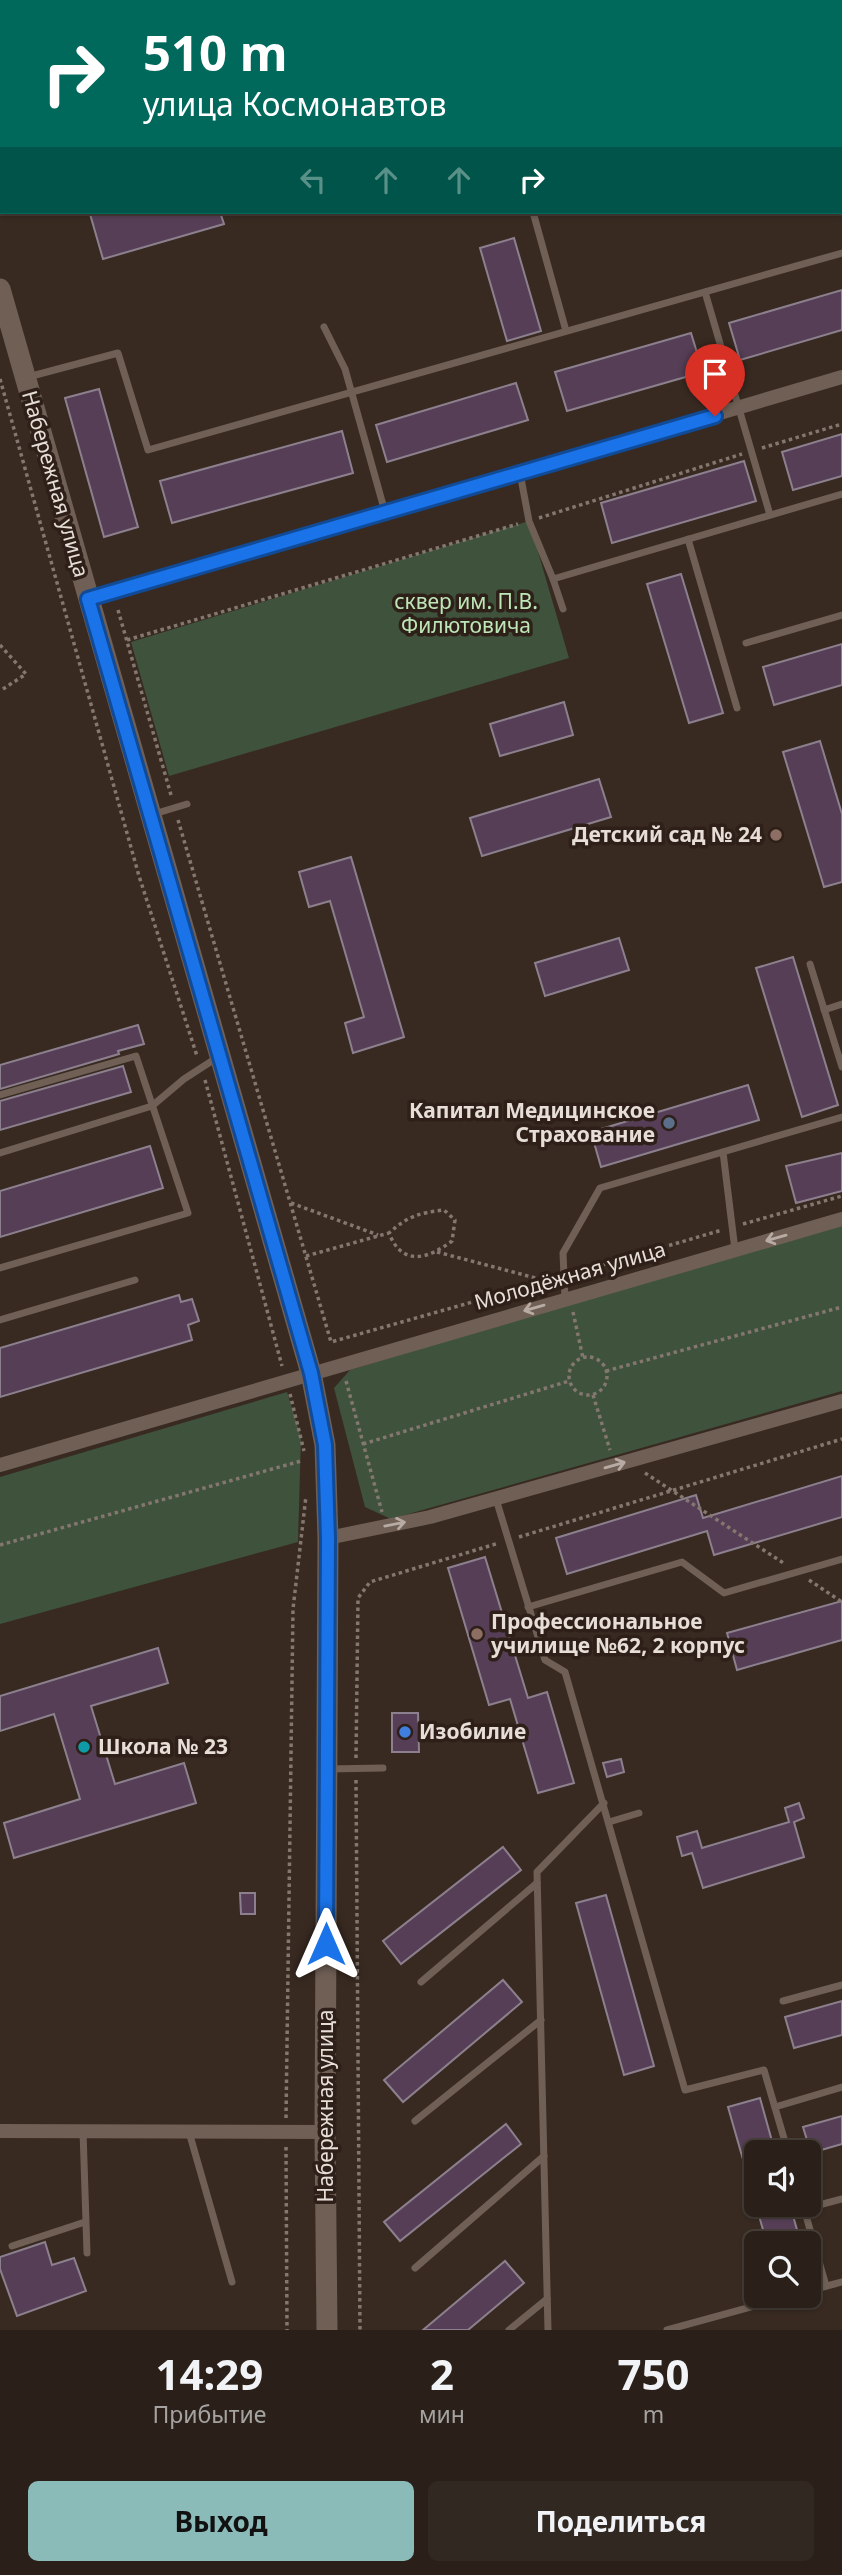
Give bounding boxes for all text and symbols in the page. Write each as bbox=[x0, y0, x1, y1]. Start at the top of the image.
text: 510 m bbox=[143, 19, 288, 85]
icon: right bbox=[28, 28, 119, 119]
text: улица Космонавтов bbox=[143, 82, 447, 125]
icon: left bbox=[294, 161, 332, 199]
icon: ahead bbox=[367, 161, 405, 199]
icon: ahead bbox=[440, 161, 478, 199]
icon: right bbox=[513, 161, 551, 199]
pin bbox=[685, 344, 745, 416]
icon: arrive bbox=[696, 355, 734, 393]
street label: Набережная улица bbox=[16, 387, 96, 580]
park label: сквер им. П.В. Филютовича bbox=[394, 587, 538, 639]
place label: Детский сад № 24 bbox=[572, 820, 762, 848]
marker: Детский сад № 24 bbox=[768, 827, 784, 843]
place label: Капитал Медицинское Страхование bbox=[409, 1096, 655, 1148]
marker: Капитал Медицинское Страхование bbox=[661, 1115, 677, 1131]
one-way arrow bbox=[766, 1232, 788, 1245]
street label: Молодёжная улица bbox=[471, 1234, 669, 1316]
one-way arrow bbox=[524, 1303, 546, 1316]
one-way arrow bbox=[603, 1457, 625, 1470]
one-way arrow bbox=[383, 1517, 406, 1530]
place label: Профессиональное училище №62, 2 корпус bbox=[490, 1607, 745, 1659]
marker: Профессиональное училище №62, 2 корпус bbox=[469, 1626, 485, 1642]
place label: Изобилие bbox=[419, 1717, 526, 1745]
marker: Изобилие bbox=[397, 1724, 413, 1740]
place label: Школа № 23 bbox=[98, 1732, 228, 1760]
marker: Школа № 23 bbox=[76, 1739, 92, 1755]
position arrow bbox=[289, 1907, 363, 1981]
street label: Набережная улица bbox=[311, 2010, 339, 2202]
map controls bbox=[744, 2140, 821, 2308]
button: sound bbox=[744, 2140, 821, 2217]
button: search bbox=[744, 2231, 821, 2308]
text: 14:29 bbox=[156, 2345, 263, 2402]
text: 2 bbox=[430, 2345, 454, 2402]
text: 750 bbox=[617, 2345, 690, 2402]
text: Прибытие bbox=[152, 2398, 266, 2430]
text: мин bbox=[419, 2398, 465, 2430]
text: m bbox=[643, 2398, 664, 2430]
button: Выход bbox=[28, 2481, 414, 2561]
button: Поделиться bbox=[428, 2481, 814, 2561]

